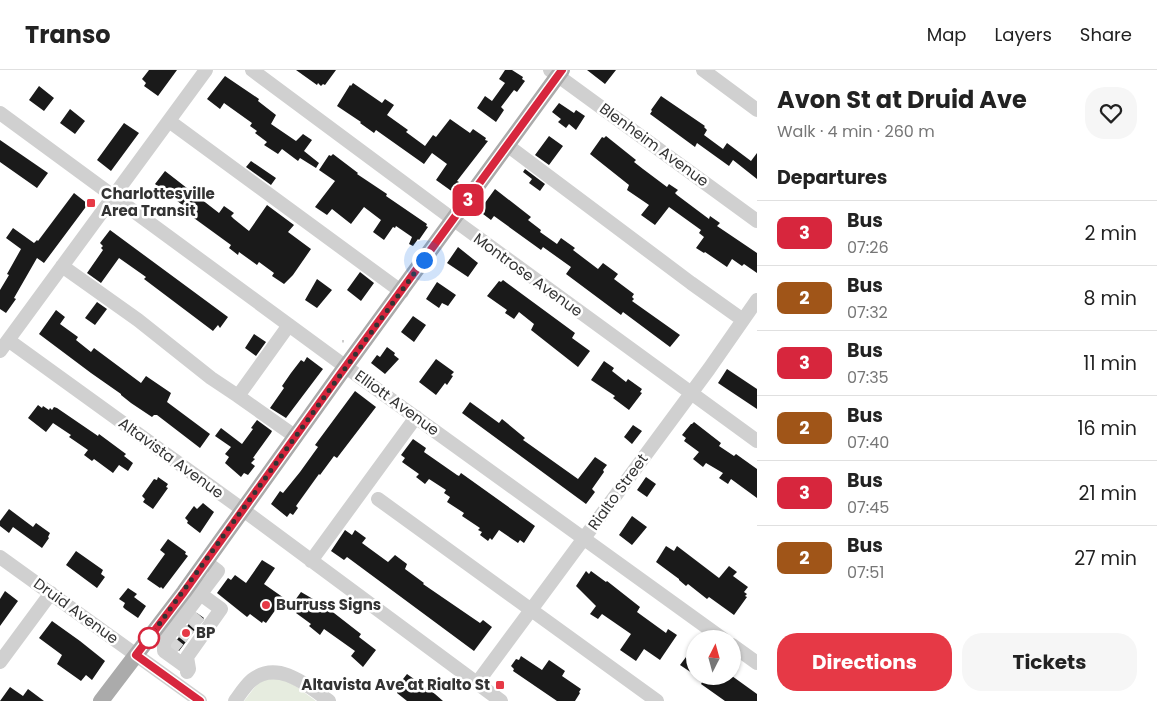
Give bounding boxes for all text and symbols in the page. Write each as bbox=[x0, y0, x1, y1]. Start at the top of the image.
text: Transo bbox=[25, 18, 111, 51]
text: Map bbox=[927, 22, 967, 47]
text: Layers bbox=[995, 22, 1052, 47]
text: Share bbox=[1080, 22, 1132, 47]
text: Avon St at Druid Ave bbox=[777, 83, 1027, 116]
button: heart bbox=[1085, 87, 1137, 139]
street label: Blenheim Avenue bbox=[595, 98, 713, 191]
text: Walk · 4 min · 260 m bbox=[777, 120, 935, 143]
text: Departures bbox=[777, 164, 887, 191]
place label: Charlottesville Area Transit bbox=[101, 183, 215, 221]
line badge: 3 bbox=[452, 184, 484, 216]
text: 3 bbox=[463, 187, 473, 212]
marker: Charlottesville Area Transit bbox=[85, 197, 97, 209]
text: Bus bbox=[847, 207, 883, 234]
text: 3 bbox=[799, 220, 810, 245]
text: 2 min bbox=[1085, 220, 1137, 247]
street label: Montrose Avenue bbox=[469, 228, 587, 321]
text: 07:26 bbox=[847, 236, 889, 259]
your location bbox=[412, 248, 437, 273]
text: Bus bbox=[847, 272, 883, 299]
text: 2 bbox=[799, 285, 810, 310]
text: 8 min bbox=[1084, 285, 1137, 312]
text: 07:32 bbox=[847, 301, 888, 324]
text: Bus bbox=[847, 337, 883, 364]
text: 3 bbox=[799, 350, 810, 375]
text: 11 min bbox=[1083, 350, 1137, 377]
street label: Elliott Avenue bbox=[351, 365, 444, 440]
text: 07:35 bbox=[847, 366, 889, 389]
text: Bus bbox=[847, 402, 883, 429]
street label: Altavista Avenue bbox=[114, 412, 228, 503]
text: 2 bbox=[799, 415, 810, 440]
text: 16 min bbox=[1077, 415, 1137, 442]
text: 07:40 bbox=[847, 431, 889, 454]
street label: Rialto Street bbox=[583, 449, 652, 534]
text: Bus bbox=[847, 467, 883, 494]
text: 3 bbox=[799, 480, 810, 505]
text: 21 min bbox=[1079, 480, 1137, 507]
text: 07:45 bbox=[847, 496, 889, 519]
text: Bus bbox=[847, 532, 883, 559]
text: 2 bbox=[799, 545, 810, 570]
text: 27 min bbox=[1074, 545, 1137, 572]
text: 07:51 bbox=[847, 561, 884, 584]
street label: Druid Avenue bbox=[30, 573, 123, 648]
place label: Burruss Signs bbox=[276, 594, 381, 615]
marker: Burruss Signs bbox=[260, 599, 272, 611]
place label: BP bbox=[196, 622, 215, 643]
unlabelled marker bbox=[138, 627, 160, 649]
marker: BP bbox=[180, 627, 192, 639]
north arrow bbox=[686, 630, 741, 685]
map controls bbox=[686, 630, 741, 685]
button: Directions bbox=[777, 633, 952, 691]
button: Tickets bbox=[962, 633, 1137, 691]
place label: Altavista Ave at Rialto St bbox=[301, 674, 490, 695]
marker: Altavista Ave at Rialto St bbox=[494, 679, 506, 691]

